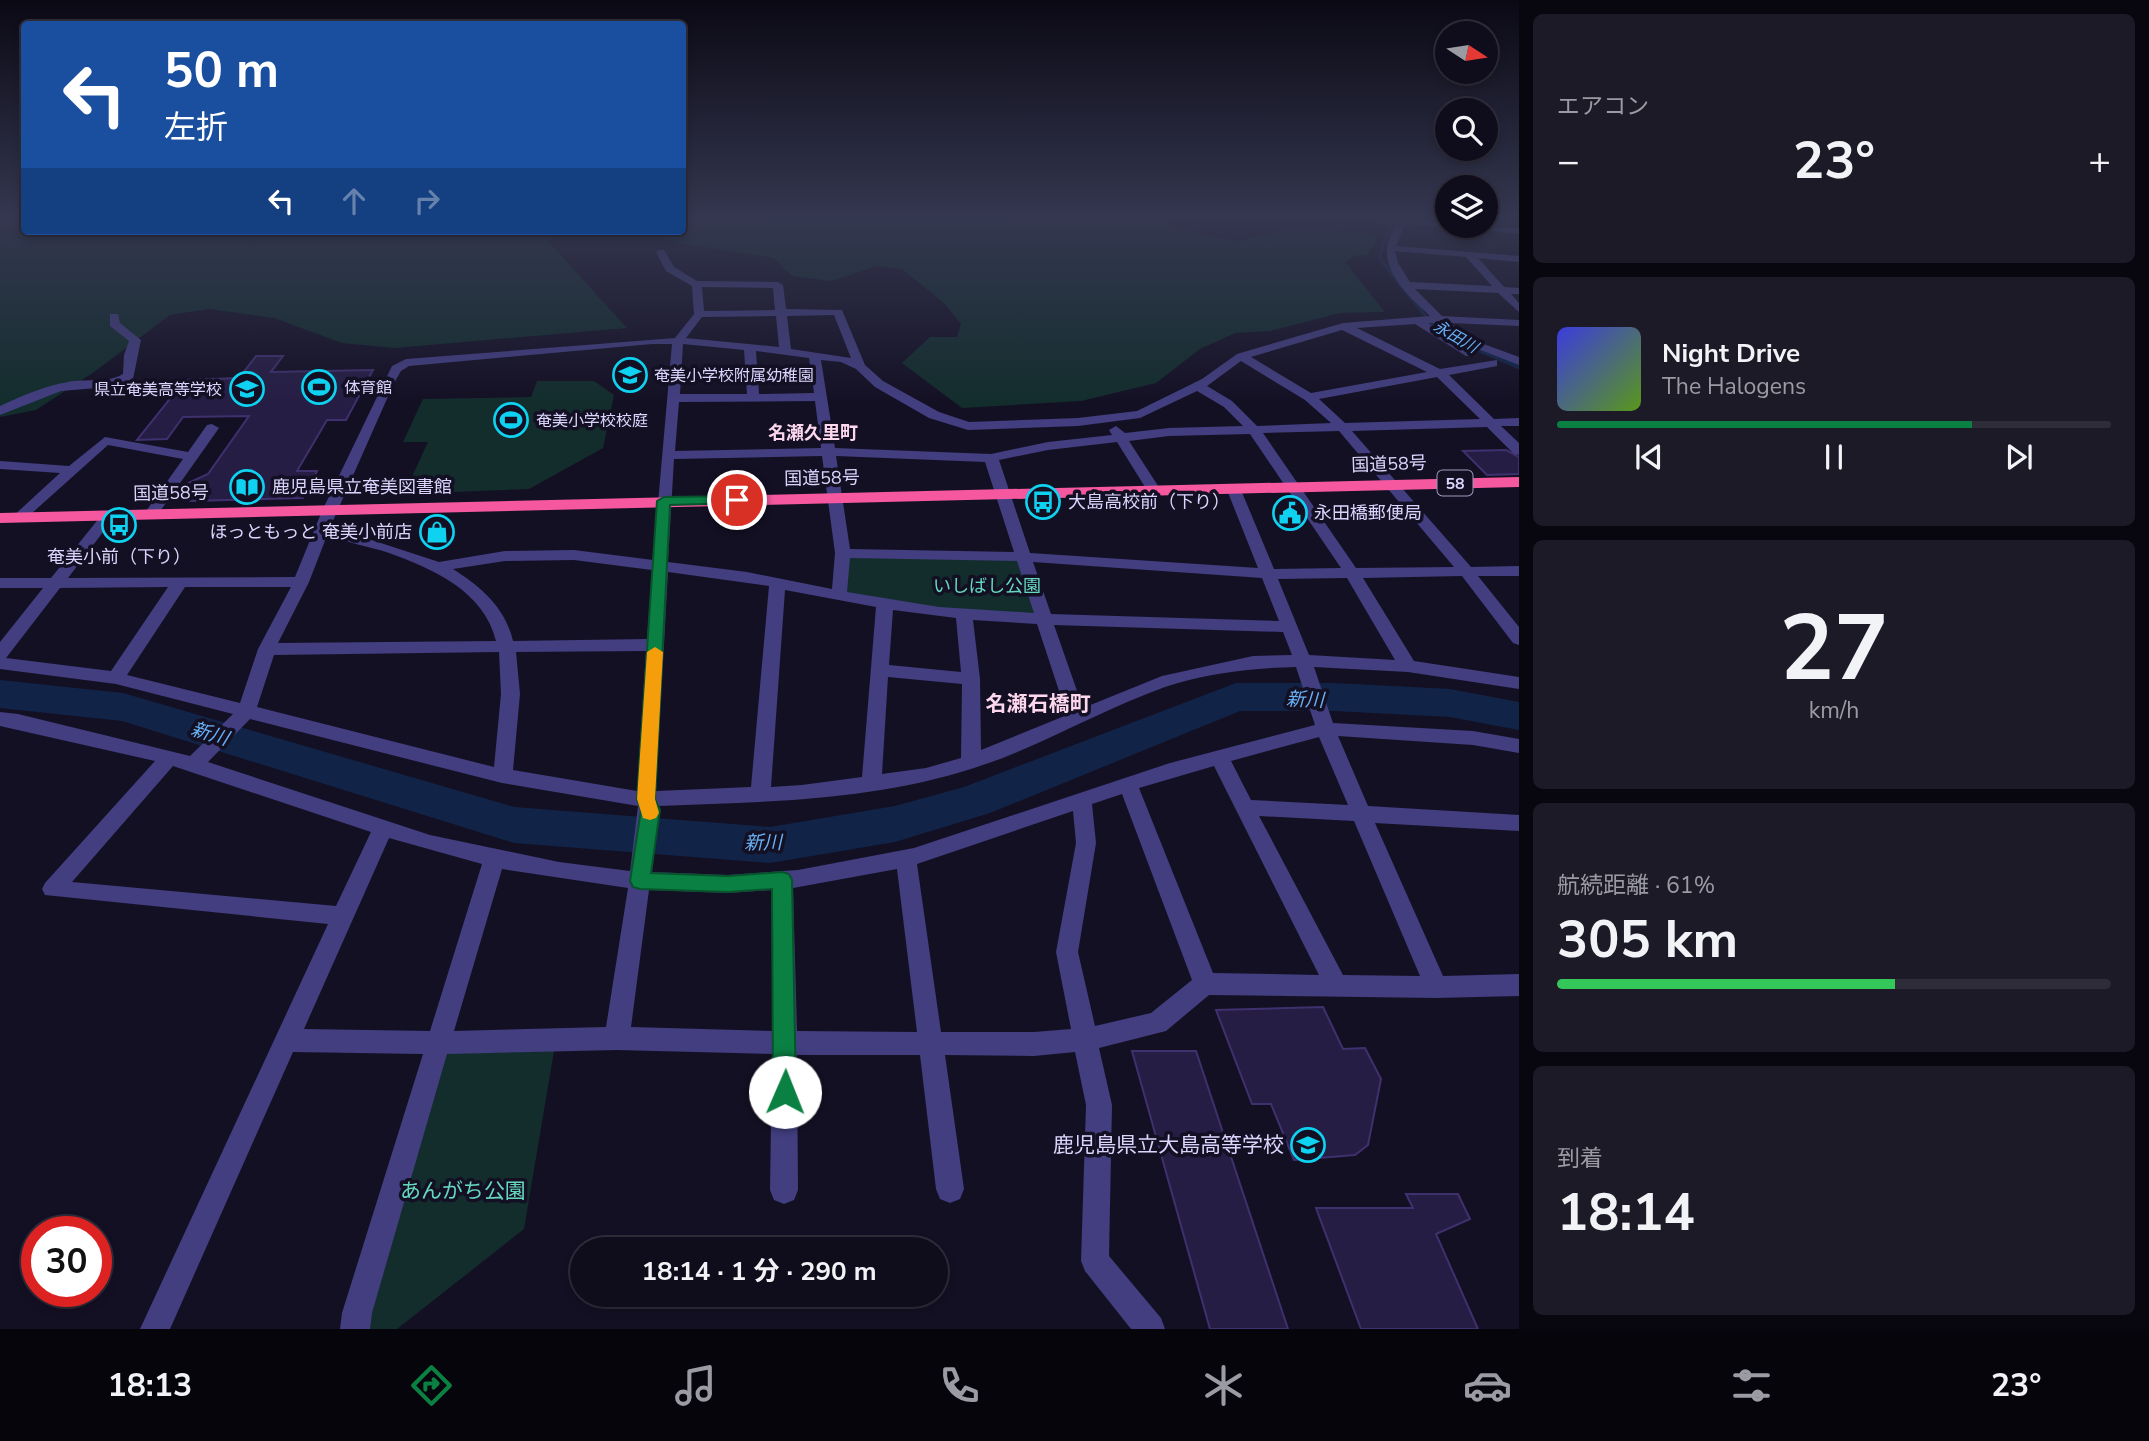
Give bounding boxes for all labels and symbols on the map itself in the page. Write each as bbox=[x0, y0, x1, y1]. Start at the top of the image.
north arrow bbox=[1435, 21, 1498, 84]
water label: 永田川 bbox=[1429, 315, 1484, 359]
school or university icon: 奄美小学校附属幼稚園 bbox=[611, 356, 649, 394]
place label: 奄美小学校附属幼稚園 bbox=[654, 365, 814, 387]
sports icon: 体育館 bbox=[300, 368, 338, 406]
school or university icon: 県立奄美高等学校 bbox=[228, 370, 266, 408]
place label: 体育館 bbox=[344, 377, 392, 399]
place label: 県立奄美高等学校 bbox=[94, 379, 222, 401]
sports icon: 奄美小学校校庭 bbox=[492, 401, 530, 439]
place label: 奄美小学校校庭 bbox=[536, 410, 648, 432]
district label: 名瀬久里町 bbox=[768, 421, 858, 445]
street label: 国道58号 bbox=[1351, 451, 1427, 477]
street label: 国道58号 bbox=[784, 465, 860, 491]
library icon: 鹿児島県立奄美図書館 bbox=[228, 468, 266, 506]
pin bbox=[707, 470, 767, 530]
road number: 58 bbox=[1438, 470, 1472, 496]
place label: 鹿児島県立奄美図書館 bbox=[272, 475, 452, 499]
street label: 国道58号 bbox=[133, 480, 209, 506]
bus stop icon: 大島高校前（下り） bbox=[1024, 483, 1062, 521]
place label: 大島高校前（下り） bbox=[1068, 490, 1230, 514]
public building icon: 永田橋郵便局 bbox=[1271, 494, 1309, 532]
place label: 永田橋郵便局 bbox=[1314, 501, 1422, 525]
bus stop icon: 奄美小前（下り） bbox=[100, 506, 138, 544]
shop icon: ほっともっと 奄美小前店 bbox=[418, 513, 456, 551]
place label: ほっともっと 奄美小前店 bbox=[209, 520, 412, 544]
place label: 奄美小前（下り） bbox=[47, 545, 191, 569]
park label: いしばし公園 bbox=[933, 574, 1041, 598]
water label: 新川 bbox=[1286, 686, 1326, 714]
district label: 名瀬石橋町 bbox=[986, 690, 1091, 718]
water label: 新川 bbox=[188, 716, 234, 753]
water label: 新川 bbox=[744, 830, 784, 856]
position arrow bbox=[748, 1055, 822, 1129]
school or university icon: 鹿児島県立大島高等学校 bbox=[1289, 1126, 1327, 1164]
place label: 鹿児島県立大島高等学校 bbox=[1053, 1131, 1284, 1159]
park label: あんがち公園 bbox=[400, 1177, 526, 1205]
speed limit sign: 30 bbox=[21, 1216, 112, 1307]

